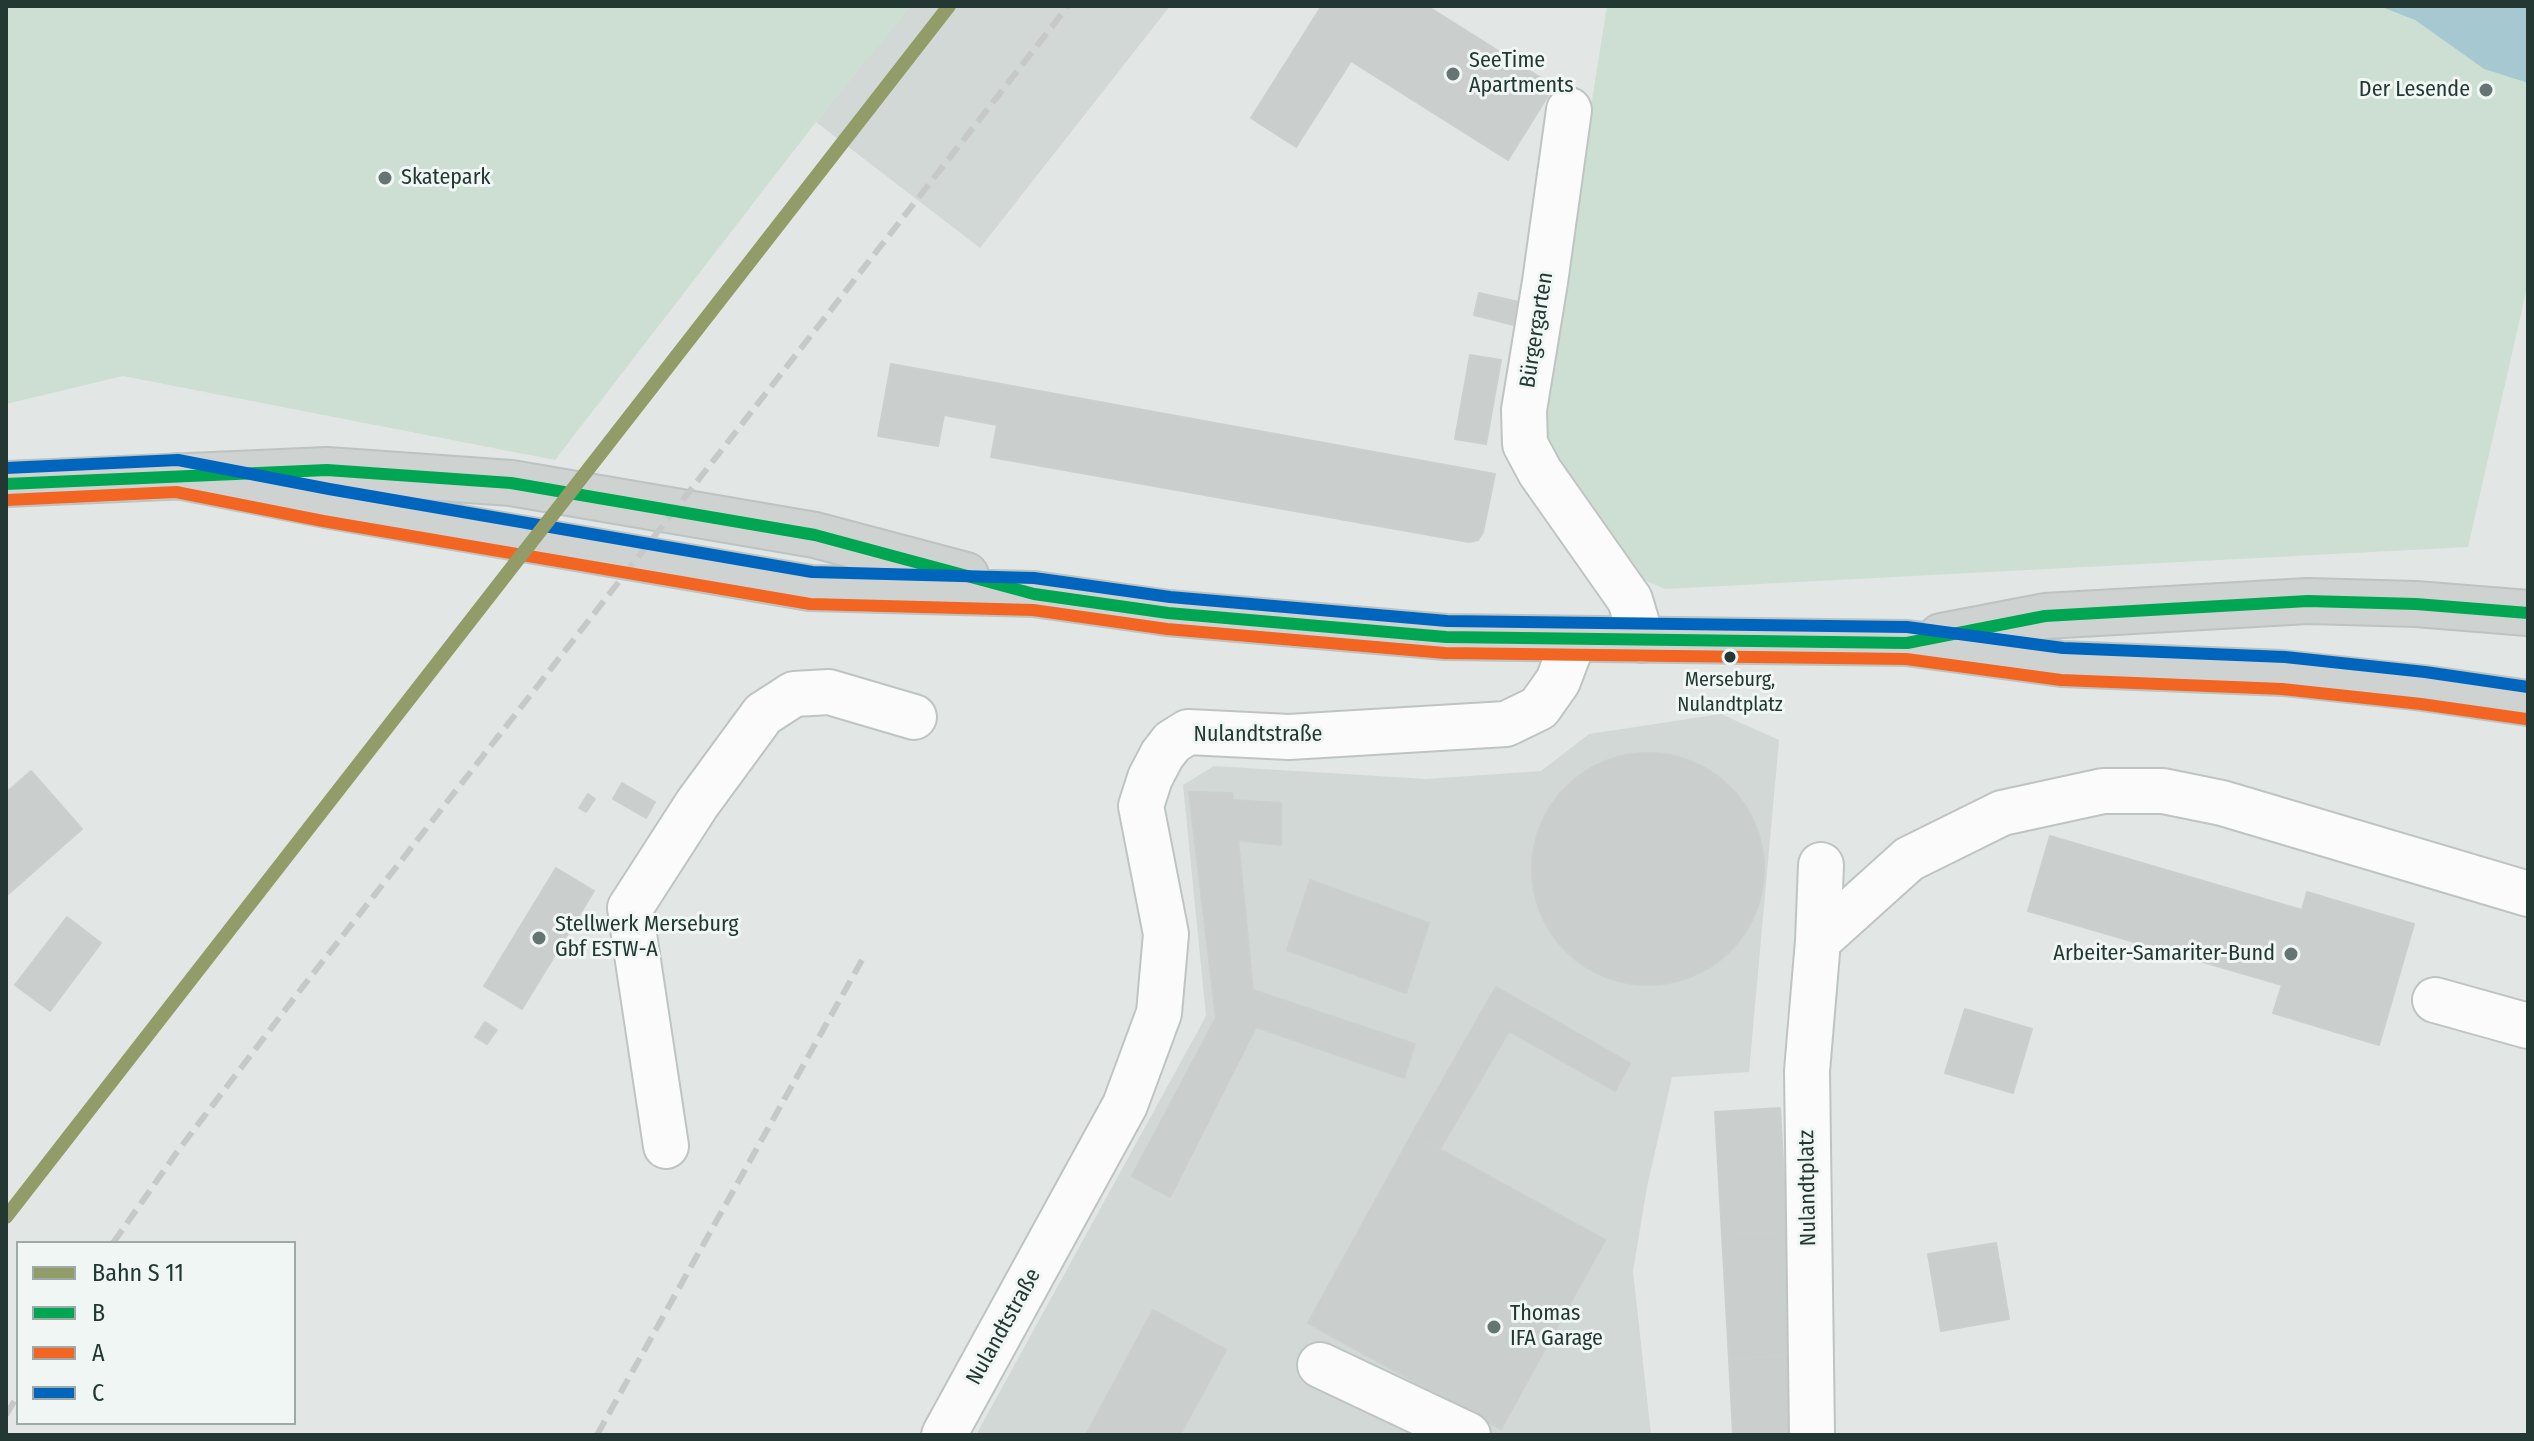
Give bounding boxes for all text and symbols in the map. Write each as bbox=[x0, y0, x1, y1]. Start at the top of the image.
place label: SeeTime Apartments bbox=[1469, 48, 1574, 100]
marker: SeeTime Apartments bbox=[1444, 65, 1462, 83]
place label: Der Lesende bbox=[2359, 77, 2470, 103]
marker: Der Lesende bbox=[2477, 81, 2495, 99]
place label: Skatepark bbox=[401, 165, 491, 191]
marker: Skatepark bbox=[376, 169, 394, 187]
street label: Bürgergarten bbox=[1515, 270, 1559, 390]
marker: Merseburg, Nulandtplatz bbox=[1722, 649, 1738, 665]
place label: Merseburg, Nulandtplatz bbox=[1677, 668, 1783, 715]
street label: Nulandtstraße bbox=[1194, 722, 1322, 748]
place label: Stellwerk Merseburg Gbf ESTW-A bbox=[555, 912, 739, 964]
marker: Stellwerk Merseburg Gbf ESTW-A bbox=[530, 929, 548, 947]
place label: Arbeiter-Samariter-Bund bbox=[2053, 941, 2275, 967]
marker: Arbeiter-Samariter-Bund bbox=[2282, 945, 2300, 963]
street label: Nulandtplatz bbox=[1794, 1130, 1822, 1246]
legend bbox=[16, 1241, 296, 1425]
text: Bahn S 11 bbox=[92, 1259, 184, 1287]
street label: Nulandtstraße bbox=[961, 1264, 1047, 1390]
text: B bbox=[92, 1299, 105, 1327]
place label: Thomas IFA Garage bbox=[1510, 1301, 1603, 1352]
marker: Thomas IFA Garage bbox=[1485, 1318, 1503, 1336]
text: A bbox=[92, 1339, 105, 1367]
text: C bbox=[92, 1379, 104, 1407]

